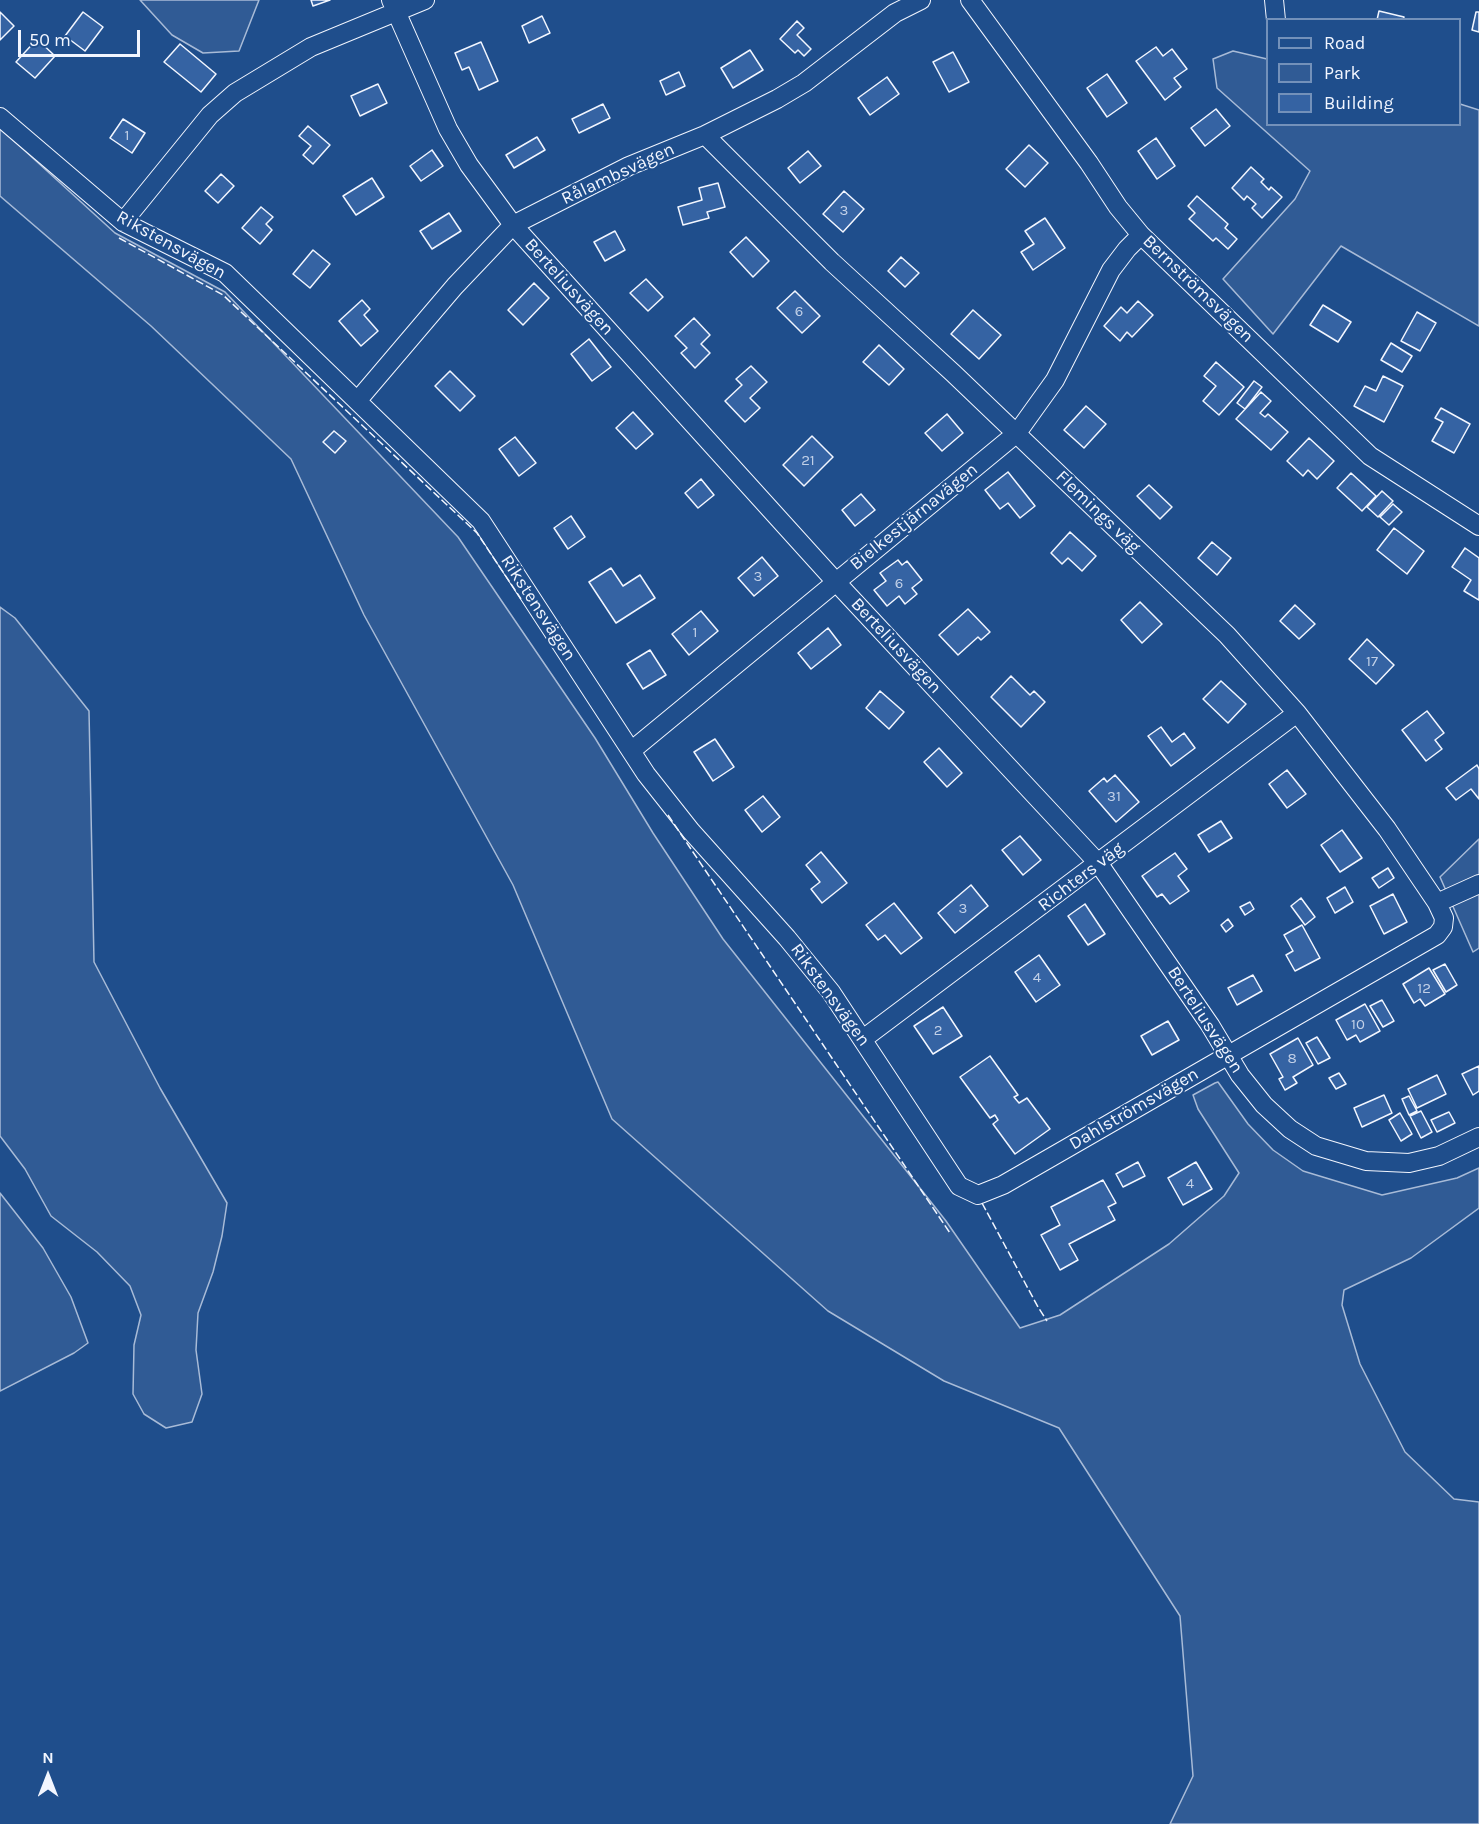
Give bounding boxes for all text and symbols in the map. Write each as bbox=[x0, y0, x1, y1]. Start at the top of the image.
scale bar bbox=[21, 18, 142, 56]
legend bbox=[1266, 18, 1461, 126]
text: 50 m bbox=[29, 29, 71, 51]
text: Road bbox=[1324, 32, 1365, 54]
text: Park bbox=[1324, 62, 1361, 84]
text: Building bbox=[1324, 92, 1394, 114]
house number: 1 bbox=[125, 127, 129, 145]
street label: Rålambsvägen bbox=[558, 138, 678, 210]
house number: 3 bbox=[840, 202, 848, 220]
street label: Rikstensvägen bbox=[113, 206, 229, 284]
street label: Bernströmsvägen bbox=[1138, 231, 1258, 347]
street label: Berteliusvägen bbox=[520, 234, 618, 340]
house number: 6 bbox=[795, 303, 803, 321]
house number: 21 bbox=[801, 452, 815, 470]
street label: Bielkestjärnavägen bbox=[846, 459, 982, 575]
street label: Flemings väg bbox=[1051, 466, 1145, 558]
street label: Rikstensvägen bbox=[496, 551, 580, 665]
house number: 3 bbox=[754, 568, 762, 586]
house number: 6 bbox=[895, 575, 903, 593]
street label: Berteliusvägen bbox=[846, 594, 946, 698]
house number: 1 bbox=[693, 624, 697, 642]
house number: 17 bbox=[1366, 653, 1378, 671]
house number: 31 bbox=[1107, 788, 1121, 806]
street label: Richters väg bbox=[1034, 838, 1128, 916]
house number: 3 bbox=[959, 900, 967, 918]
street label: Rikstensvägen bbox=[786, 939, 874, 1051]
street label: Berteliusvägen bbox=[1162, 963, 1248, 1077]
house number: 4 bbox=[1033, 969, 1041, 987]
house number: 12 bbox=[1417, 980, 1431, 998]
house number: 10 bbox=[1351, 1016, 1365, 1034]
house number: 2 bbox=[934, 1022, 942, 1040]
house number: 8 bbox=[1287, 1050, 1297, 1068]
street label: Dahlströmsvägen bbox=[1065, 1063, 1203, 1155]
house number: 4 bbox=[1186, 1175, 1194, 1193]
north arrow bbox=[18, 1746, 78, 1806]
text: N bbox=[42, 1748, 54, 1767]

